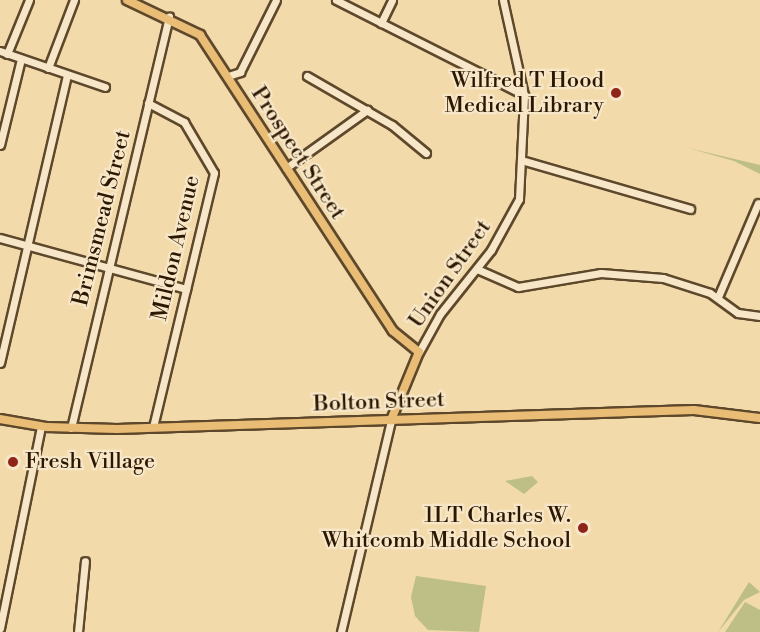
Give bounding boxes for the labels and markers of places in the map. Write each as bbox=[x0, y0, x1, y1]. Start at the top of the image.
place label: Wilfred T Hood Medical Library bbox=[445, 67, 604, 118]
marker: Wilfred T Hood Medical Library bbox=[609, 86, 623, 100]
place label: Fresh Village bbox=[25, 449, 155, 475]
marker: Fresh Village bbox=[6, 455, 20, 469]
place label: 1LT Charles W. Whitcomb Middle School bbox=[322, 502, 571, 554]
marker: 1LT Charles W. Whitcomb Middle School bbox=[576, 521, 590, 535]

